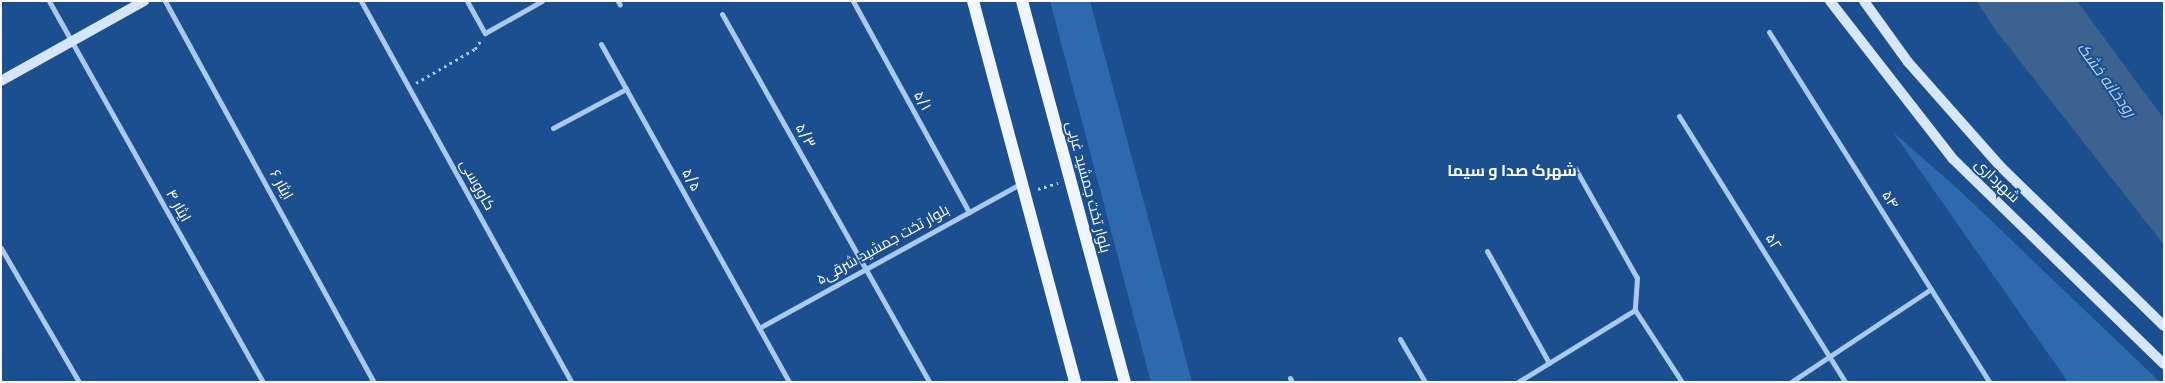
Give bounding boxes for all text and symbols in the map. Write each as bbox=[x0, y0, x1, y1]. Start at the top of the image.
water label: رودخانه خشک bbox=[2073, 39, 2139, 121]
street label: ۵/۱ bbox=[909, 88, 935, 114]
street label: بلوار تخت جمشید غربی bbox=[1062, 119, 1114, 255]
street label: ۵/۳ bbox=[791, 121, 819, 151]
street label: شهرداری bbox=[1971, 155, 2023, 207]
street label: کاووسی bbox=[456, 156, 498, 214]
district label: شهرک صدا و سیما bbox=[1447, 161, 1577, 181]
street label: ۵/۵ bbox=[677, 165, 705, 195]
street label: ایثار ۶ bbox=[265, 167, 297, 203]
street label: ایثار ۴ bbox=[162, 187, 194, 225]
street label: ۵۴ bbox=[1878, 188, 1902, 212]
street label: بلوار تخت جمشید شرقی۵ bbox=[813, 201, 953, 289]
street label: ۵۲ bbox=[1761, 230, 1785, 254]

